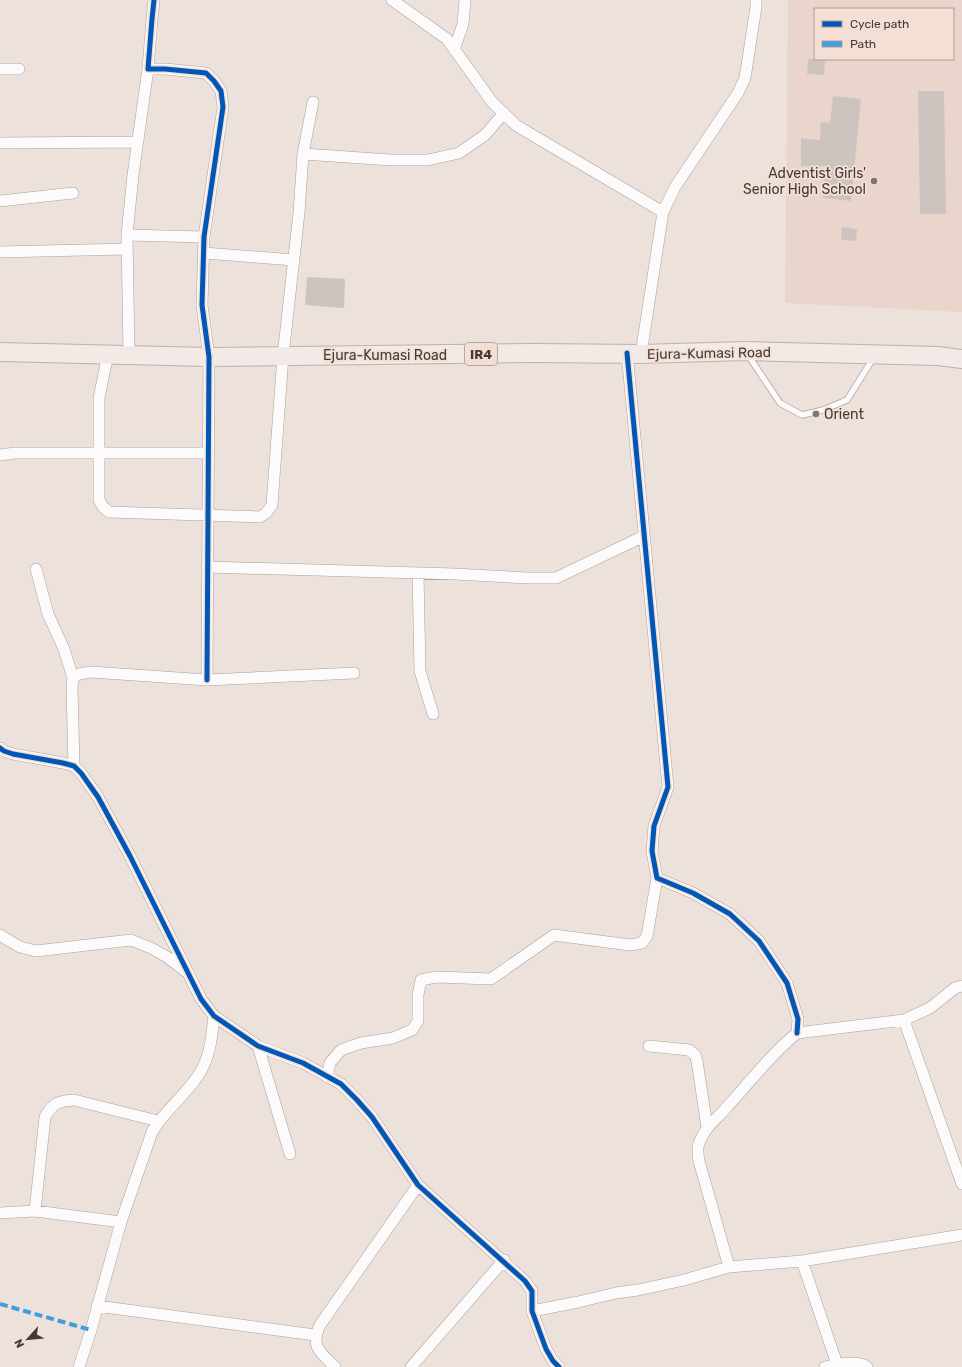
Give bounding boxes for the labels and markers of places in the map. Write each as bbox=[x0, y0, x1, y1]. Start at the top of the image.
place label: Adventist Girls' Senior High School bbox=[743, 165, 866, 198]
marker: Adventist Girls' Senior High School bbox=[869, 176, 879, 186]
place label: Orient bbox=[824, 406, 864, 423]
marker: Orient bbox=[811, 409, 821, 419]

